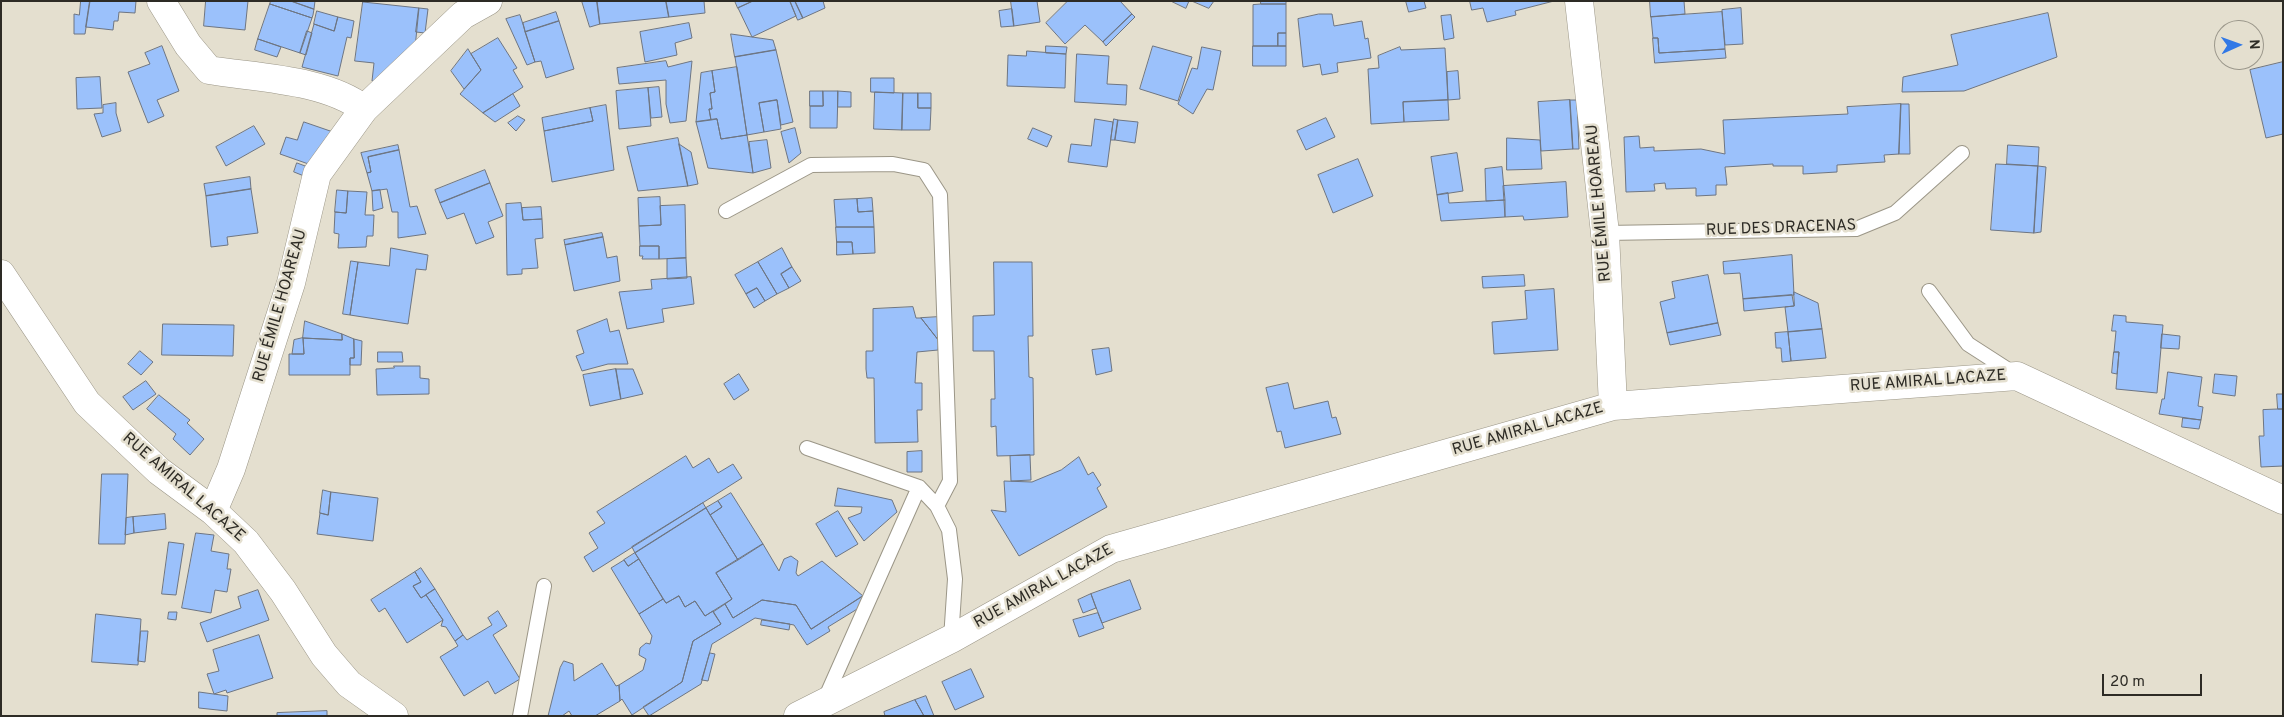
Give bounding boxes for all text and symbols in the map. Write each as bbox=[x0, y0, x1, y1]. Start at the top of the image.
north arrow bbox=[2214, 20, 2264, 70]
text: N bbox=[2245, 39, 2262, 50]
street label: RUE ÉMILE HOAREAU bbox=[1584, 123, 1616, 283]
street label: RUE DES DRACENAS bbox=[1705, 217, 1857, 241]
street label: RUE ÉMILE HOAREAU bbox=[250, 227, 312, 385]
street label: RUE AMIRAL LACAZE bbox=[1849, 367, 2007, 397]
street label: RUE AMIRAL LACAZE bbox=[1450, 399, 1606, 461]
street label: RUE AMIRAL LACAZE bbox=[118, 429, 248, 547]
street label: RUE AMIRAL LACAZE bbox=[971, 541, 1117, 633]
scale bar bbox=[2104, 664, 2204, 696]
text: 20 m bbox=[2110, 673, 2145, 692]

